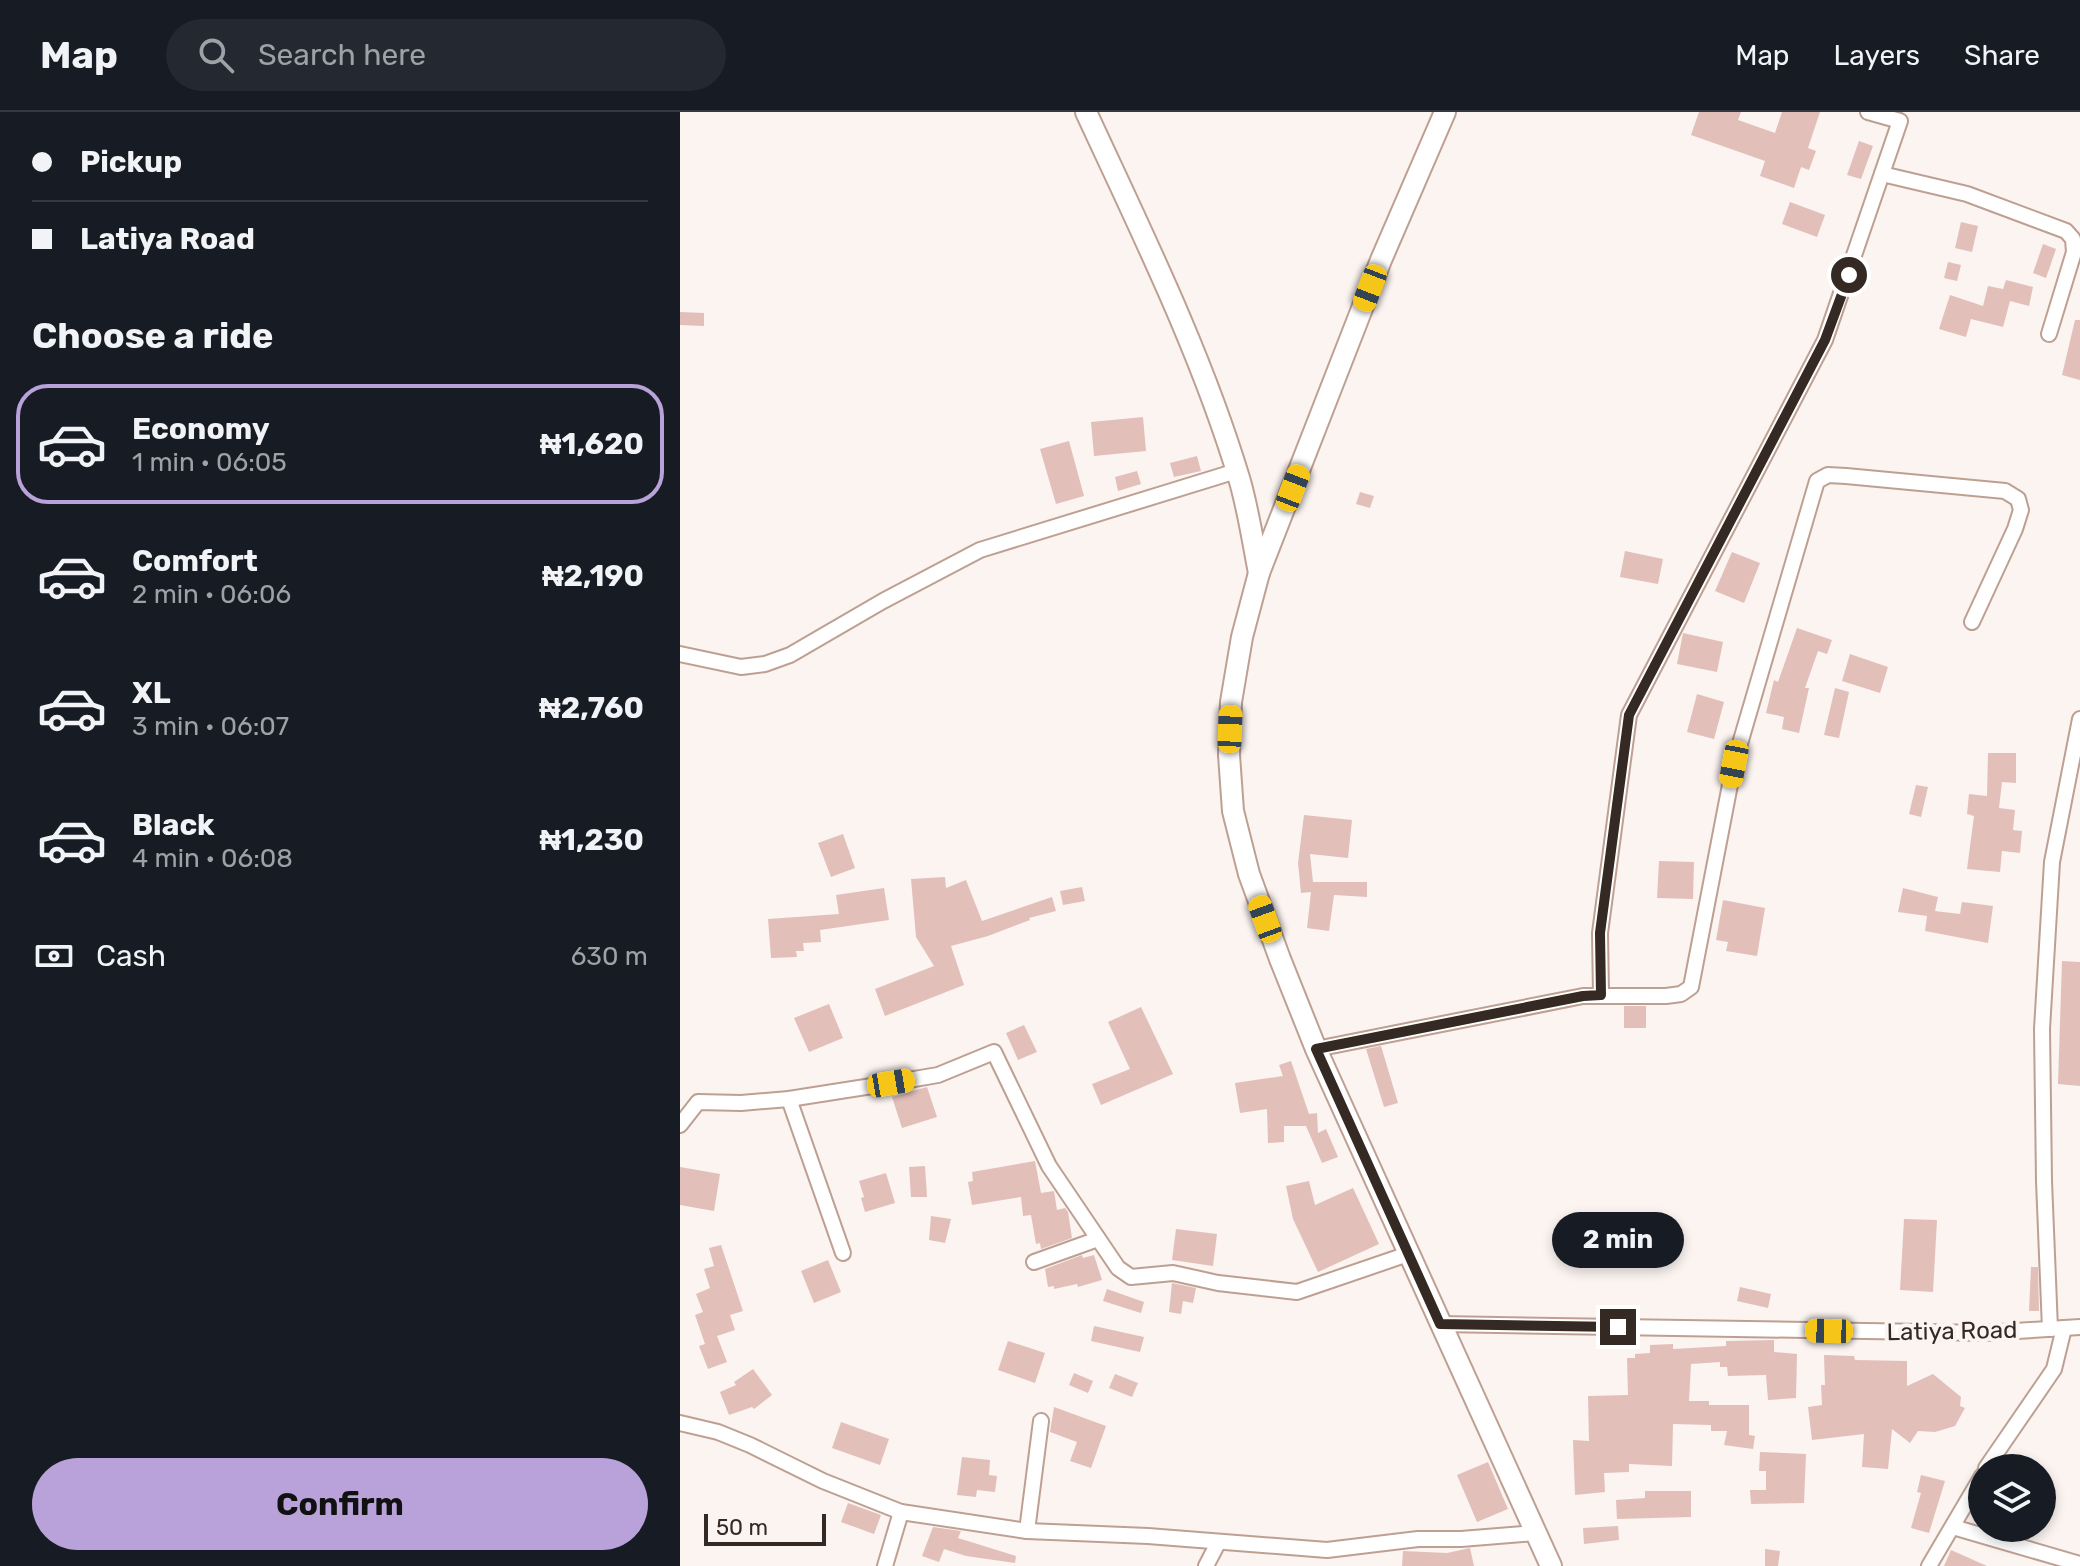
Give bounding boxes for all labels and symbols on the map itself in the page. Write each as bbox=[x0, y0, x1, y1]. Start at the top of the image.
route start bbox=[1831, 257, 1867, 293]
car bbox=[1350, 261, 1390, 315]
car bbox=[1273, 461, 1313, 515]
car bbox=[1217, 705, 1243, 753]
car bbox=[1718, 738, 1750, 790]
car bbox=[1246, 892, 1284, 946]
car bbox=[865, 1067, 917, 1099]
callout: 2 min bbox=[1552, 1211, 1684, 1267]
route end bbox=[1600, 1309, 1636, 1345]
street label: Latiya Road bbox=[1886, 1316, 2018, 1346]
car bbox=[1805, 1319, 1853, 1343]
scale bar bbox=[704, 1510, 826, 1546]

